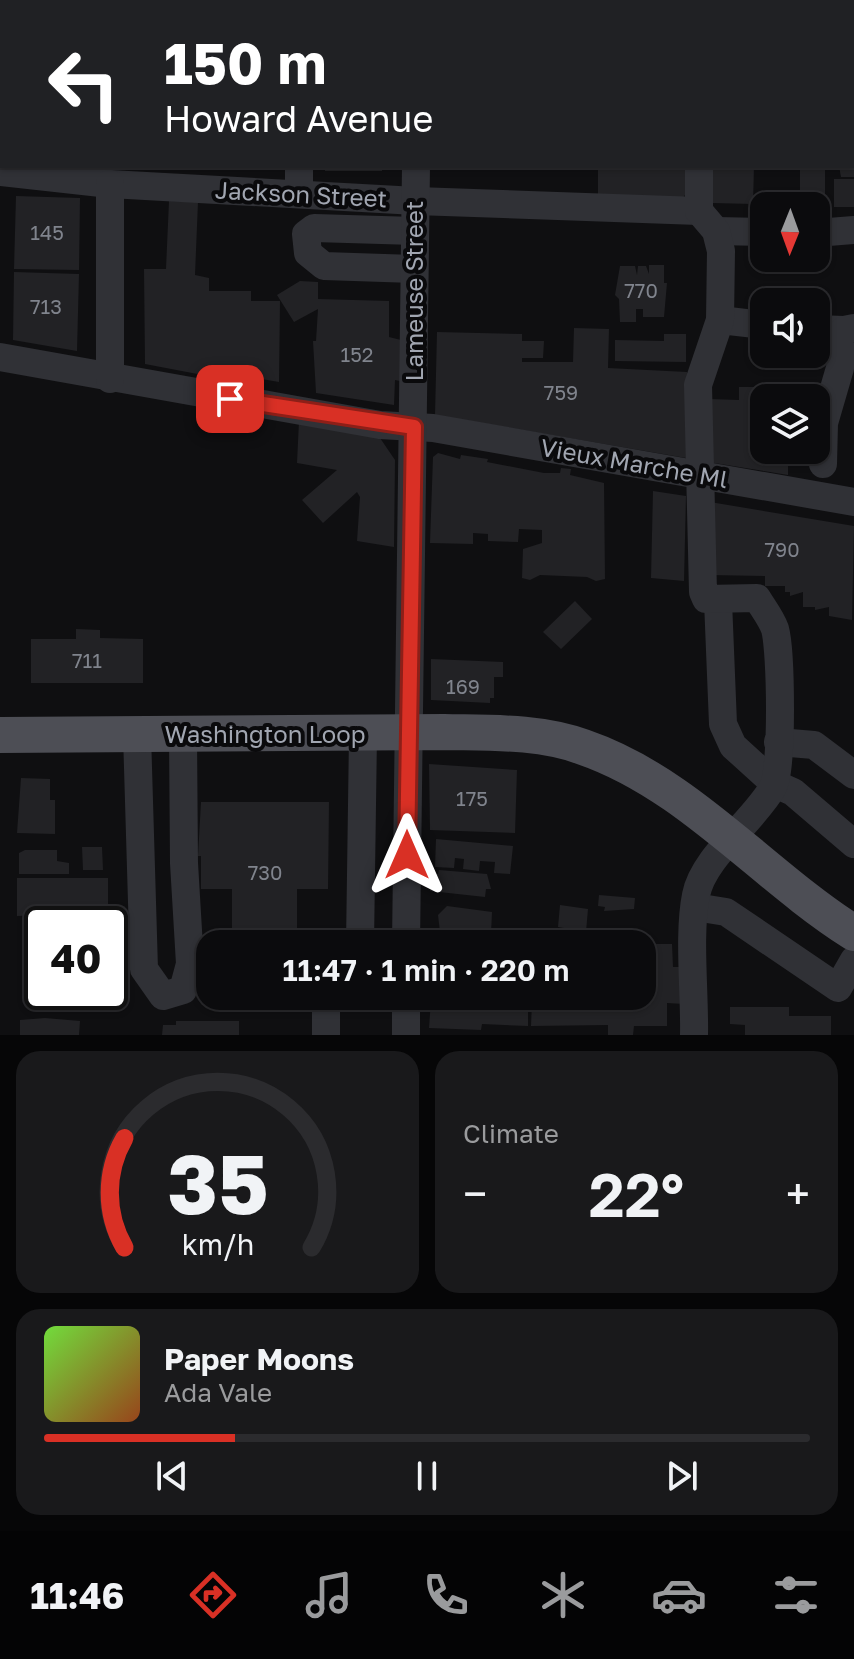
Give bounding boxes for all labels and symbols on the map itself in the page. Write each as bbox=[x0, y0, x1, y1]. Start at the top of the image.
street label: Jackson Street bbox=[214, 175, 388, 212]
north arrow bbox=[750, 192, 830, 272]
street label: Lameuse Street bbox=[399, 201, 428, 381]
house number: 145 bbox=[30, 220, 64, 244]
house number: 770 bbox=[624, 278, 658, 302]
house number: 713 bbox=[30, 294, 62, 318]
house number: 152 bbox=[341, 342, 373, 366]
pin bbox=[196, 365, 264, 433]
house number: 759 bbox=[544, 380, 578, 404]
street label: Vieux Marche Ml bbox=[538, 432, 730, 493]
house number: 790 bbox=[764, 537, 800, 561]
house number: 711 bbox=[72, 648, 102, 672]
house number: 169 bbox=[446, 674, 480, 698]
street label: Washington Loop bbox=[165, 719, 365, 748]
house number: 175 bbox=[456, 786, 488, 810]
position arrow bbox=[365, 813, 449, 897]
house number: 730 bbox=[248, 860, 282, 884]
speed limit sign: 40 bbox=[24, 906, 128, 1010]

